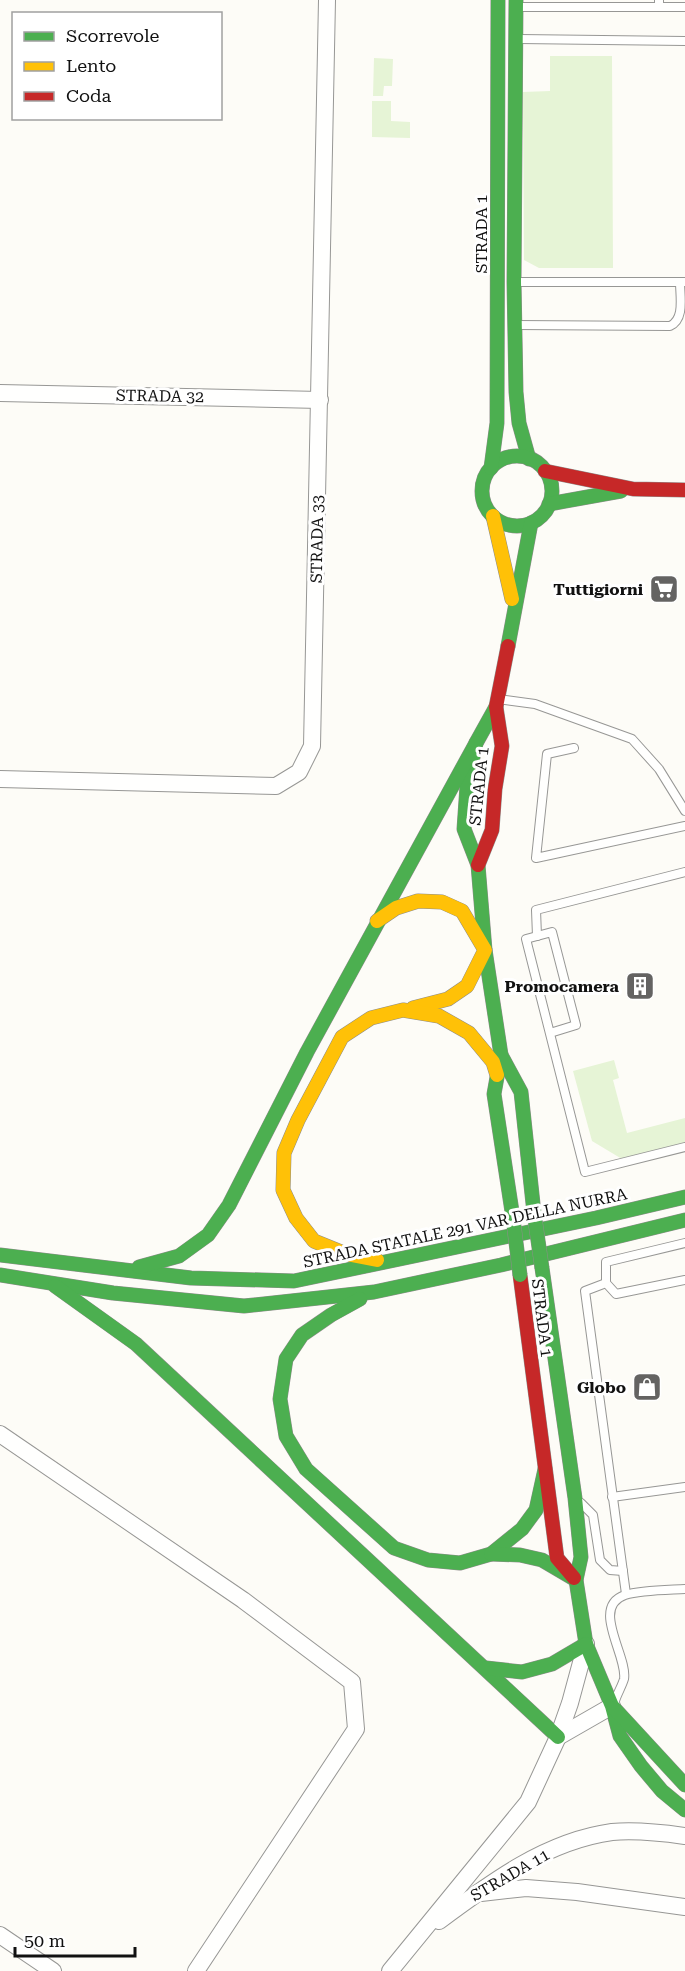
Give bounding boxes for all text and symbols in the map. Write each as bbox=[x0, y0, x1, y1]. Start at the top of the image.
legend bbox=[12, 12, 222, 120]
text: Scorrevole bbox=[66, 25, 160, 46]
text: Lento bbox=[66, 55, 116, 76]
text: Coda bbox=[66, 85, 112, 106]
street label: STRADA 1 bbox=[472, 194, 491, 274]
street label: STRADA 32 bbox=[116, 386, 204, 406]
street label: STRADA 33 bbox=[307, 495, 327, 583]
supermarket icon: Tuttigiorni bbox=[648, 573, 680, 605]
place label: Tuttigiorni bbox=[553, 580, 644, 599]
street label: STRADA 1 bbox=[465, 746, 493, 826]
building icon: Promocamera bbox=[624, 970, 656, 1002]
place label: Promocamera bbox=[504, 977, 620, 996]
street label: STRADA STATALE 291 VAR DELLA NURRA bbox=[301, 1184, 630, 1272]
street label: STRADA 1 bbox=[528, 1278, 556, 1358]
shop icon: Globo bbox=[631, 1371, 663, 1403]
place label: Globo bbox=[577, 1378, 626, 1397]
street label: STRADA 11 bbox=[467, 1845, 553, 1905]
scale bar bbox=[15, 1920, 135, 1958]
text: 50 m bbox=[24, 1930, 65, 1951]

